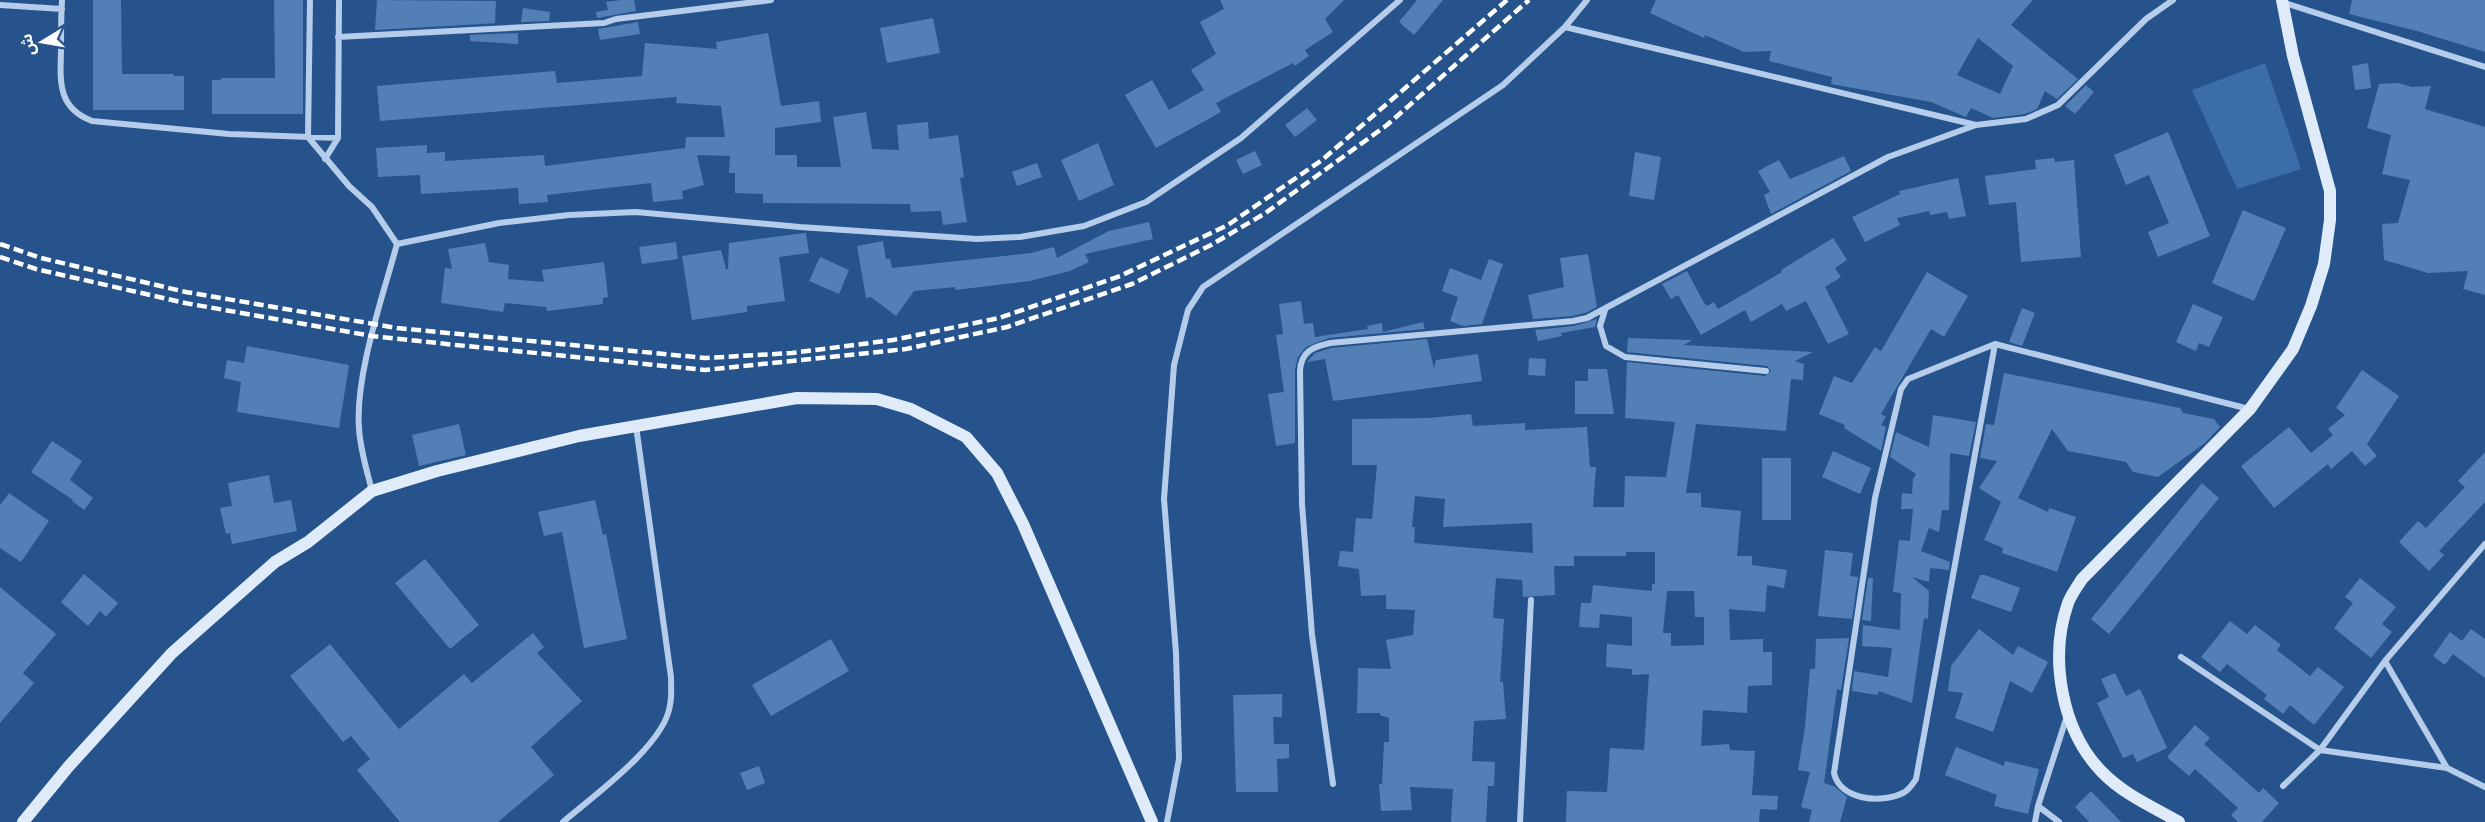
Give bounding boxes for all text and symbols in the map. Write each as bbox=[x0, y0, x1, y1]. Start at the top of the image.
north arrow bbox=[12, 12, 72, 72]
text: ش bbox=[15, 32, 39, 58]

